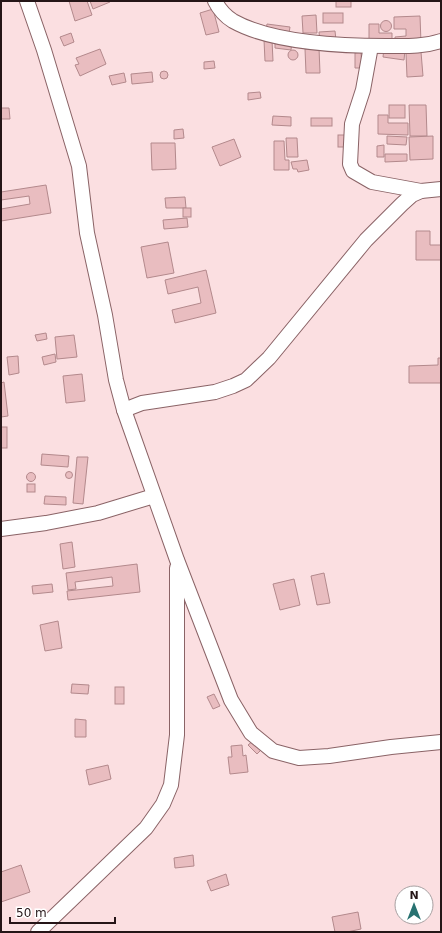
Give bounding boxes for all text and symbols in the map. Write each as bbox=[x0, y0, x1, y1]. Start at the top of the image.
north arrow bbox=[394, 885, 434, 925]
text: N bbox=[409, 889, 419, 902]
scale bar bbox=[10, 899, 115, 925]
text: 50 m bbox=[16, 906, 47, 920]

